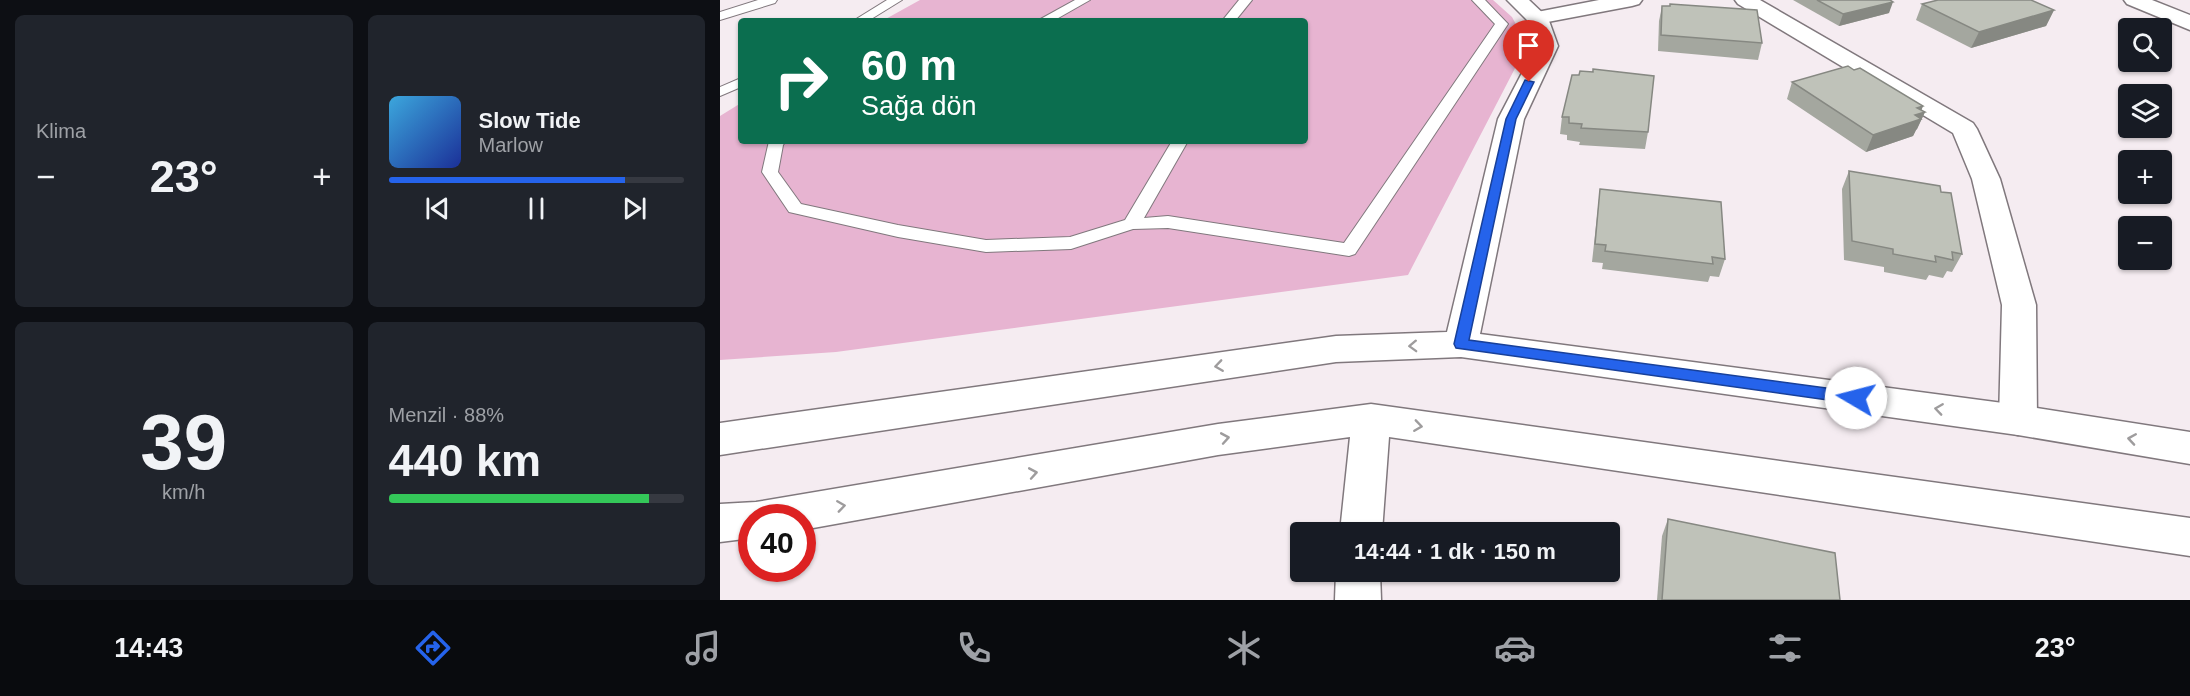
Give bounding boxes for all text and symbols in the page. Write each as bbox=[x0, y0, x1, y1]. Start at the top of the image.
map controls bbox=[2118, 18, 2172, 270]
button: search bbox=[2118, 18, 2172, 72]
pin bbox=[1503, 20, 1554, 82]
icon: arrive bbox=[1512, 29, 1545, 62]
icon: right bbox=[762, 42, 840, 120]
text: 60 m bbox=[861, 42, 957, 89]
button: layers bbox=[2118, 84, 2172, 138]
text: Sağa dön bbox=[861, 91, 977, 121]
text: Slow Tide bbox=[479, 108, 581, 133]
text: Klima bbox=[36, 120, 86, 142]
text: Marlow bbox=[479, 134, 543, 156]
button: + bbox=[2118, 150, 2172, 204]
text: 23° bbox=[150, 151, 218, 202]
text: − bbox=[36, 158, 55, 195]
text: + bbox=[312, 158, 332, 195]
icon: previous bbox=[421, 192, 454, 225]
icon: pause bbox=[520, 192, 553, 225]
icon: next bbox=[618, 192, 651, 225]
button: − bbox=[2118, 216, 2172, 270]
one-way arrow bbox=[1408, 339, 1417, 352]
one-way arrow bbox=[1215, 359, 1224, 371]
position arrow bbox=[1824, 366, 1888, 430]
text: 39 bbox=[140, 398, 227, 486]
text: Menzil · 88% bbox=[389, 404, 504, 426]
one-way arrow bbox=[1935, 404, 1944, 416]
one-way arrow bbox=[1414, 419, 1423, 431]
one-way arrow bbox=[1220, 432, 1230, 445]
one-way arrow bbox=[2128, 433, 2137, 445]
text: 440 km bbox=[389, 435, 541, 486]
one-way arrow bbox=[1028, 467, 1038, 480]
text: km/h bbox=[162, 481, 205, 503]
one-way arrow bbox=[836, 501, 846, 513]
speed limit sign: 40 bbox=[738, 504, 816, 582]
text: 14:44 · 1 dk · 150 m bbox=[1354, 539, 1556, 564]
icon: directions bbox=[412, 627, 454, 669]
icon: music bbox=[682, 627, 724, 669]
icon: phone bbox=[953, 627, 995, 669]
icon: climate bbox=[1223, 627, 1265, 669]
icon: car bbox=[1494, 627, 1536, 669]
icon: filters bbox=[1764, 627, 1806, 669]
text: 14:43 bbox=[114, 633, 183, 663]
text: 23° bbox=[2035, 633, 2076, 663]

